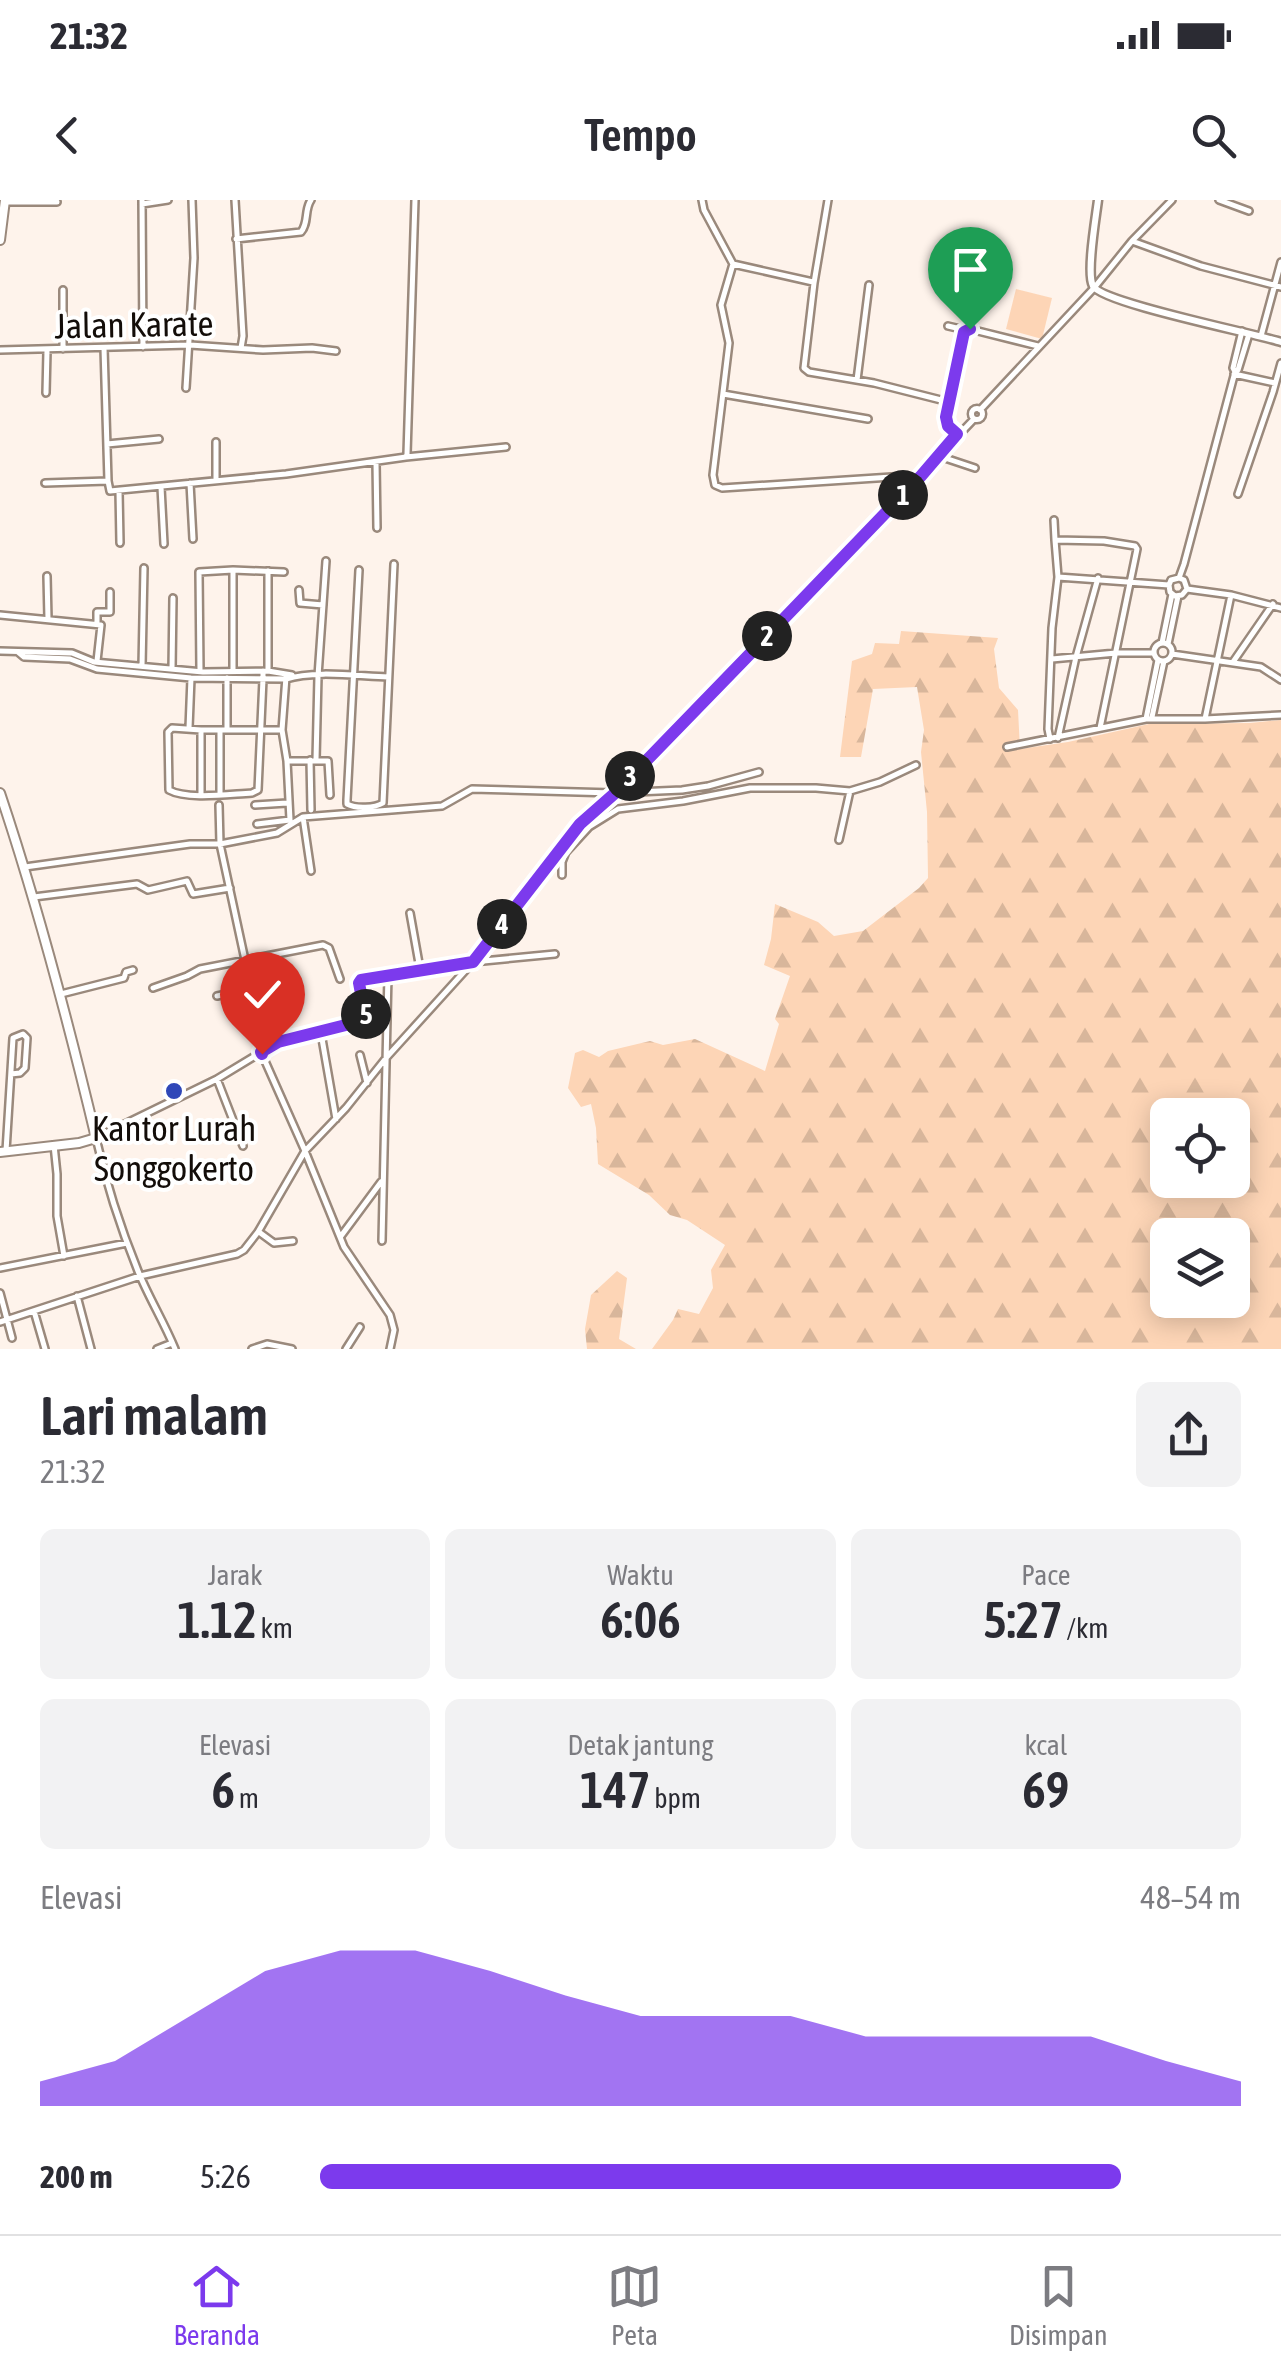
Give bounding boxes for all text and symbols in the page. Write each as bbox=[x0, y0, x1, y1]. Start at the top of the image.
text: 21:32 bbox=[50, 14, 128, 57]
icon: back bbox=[40, 108, 95, 163]
icon: search bbox=[1186, 108, 1241, 163]
text: Tempo bbox=[584, 109, 697, 161]
pin bbox=[928, 227, 1013, 330]
icon: arrive bbox=[943, 242, 998, 297]
street label: Jalan Karate bbox=[54, 303, 214, 345]
pin: 1 bbox=[878, 470, 928, 520]
text: 1 bbox=[896, 479, 910, 511]
pin: 2 bbox=[742, 611, 792, 661]
text: 2 bbox=[760, 620, 774, 652]
pin: 3 bbox=[605, 751, 655, 801]
text: 3 bbox=[623, 760, 637, 792]
pin: 4 bbox=[477, 899, 527, 949]
text: 4 bbox=[495, 908, 509, 940]
pin bbox=[220, 952, 305, 1055]
icon: check bbox=[235, 967, 290, 1022]
pin: 5 bbox=[341, 989, 391, 1039]
text: 5 bbox=[359, 998, 373, 1030]
marker: Kantor Lurah Songgokerto bbox=[163, 1080, 185, 1102]
map controls bbox=[1150, 1098, 1250, 1318]
button: locate bbox=[1150, 1098, 1250, 1198]
place label: Kantor Lurah Songgokerto bbox=[92, 1108, 256, 1188]
button: layers bbox=[1150, 1218, 1250, 1318]
button: share bbox=[1136, 1382, 1241, 1487]
text: Lari malam bbox=[40, 1384, 268, 1447]
text: 21:32 bbox=[40, 1453, 106, 1490]
text: Jarak bbox=[208, 1559, 263, 1591]
text: Waktu bbox=[607, 1559, 674, 1591]
text: Pace bbox=[1021, 1559, 1070, 1591]
text: 1.12 bbox=[177, 1591, 257, 1649]
text: 6:06 bbox=[600, 1591, 681, 1649]
text: 5:27 bbox=[983, 1591, 1063, 1649]
text: km bbox=[257, 1612, 293, 1644]
text: /km bbox=[1063, 1612, 1108, 1644]
text: Elevasi bbox=[199, 1729, 271, 1761]
text: Detak jantung bbox=[568, 1729, 713, 1761]
text: kcal bbox=[1025, 1729, 1067, 1761]
text: 6 bbox=[211, 1761, 235, 1819]
text: 147 bbox=[580, 1761, 650, 1819]
text: 69 bbox=[1022, 1761, 1069, 1819]
text: m bbox=[235, 1782, 259, 1814]
text: bpm bbox=[650, 1782, 701, 1814]
text: Elevasi bbox=[40, 1879, 122, 1916]
text: 48–54 m bbox=[1141, 1879, 1241, 1916]
text: 200 m bbox=[40, 2158, 113, 2195]
text: 5:26 bbox=[200, 2158, 251, 2195]
tab: Beranda bbox=[173, 2259, 260, 2351]
tab: Peta bbox=[607, 2259, 662, 2351]
tab: Disimpan bbox=[1009, 2259, 1107, 2351]

